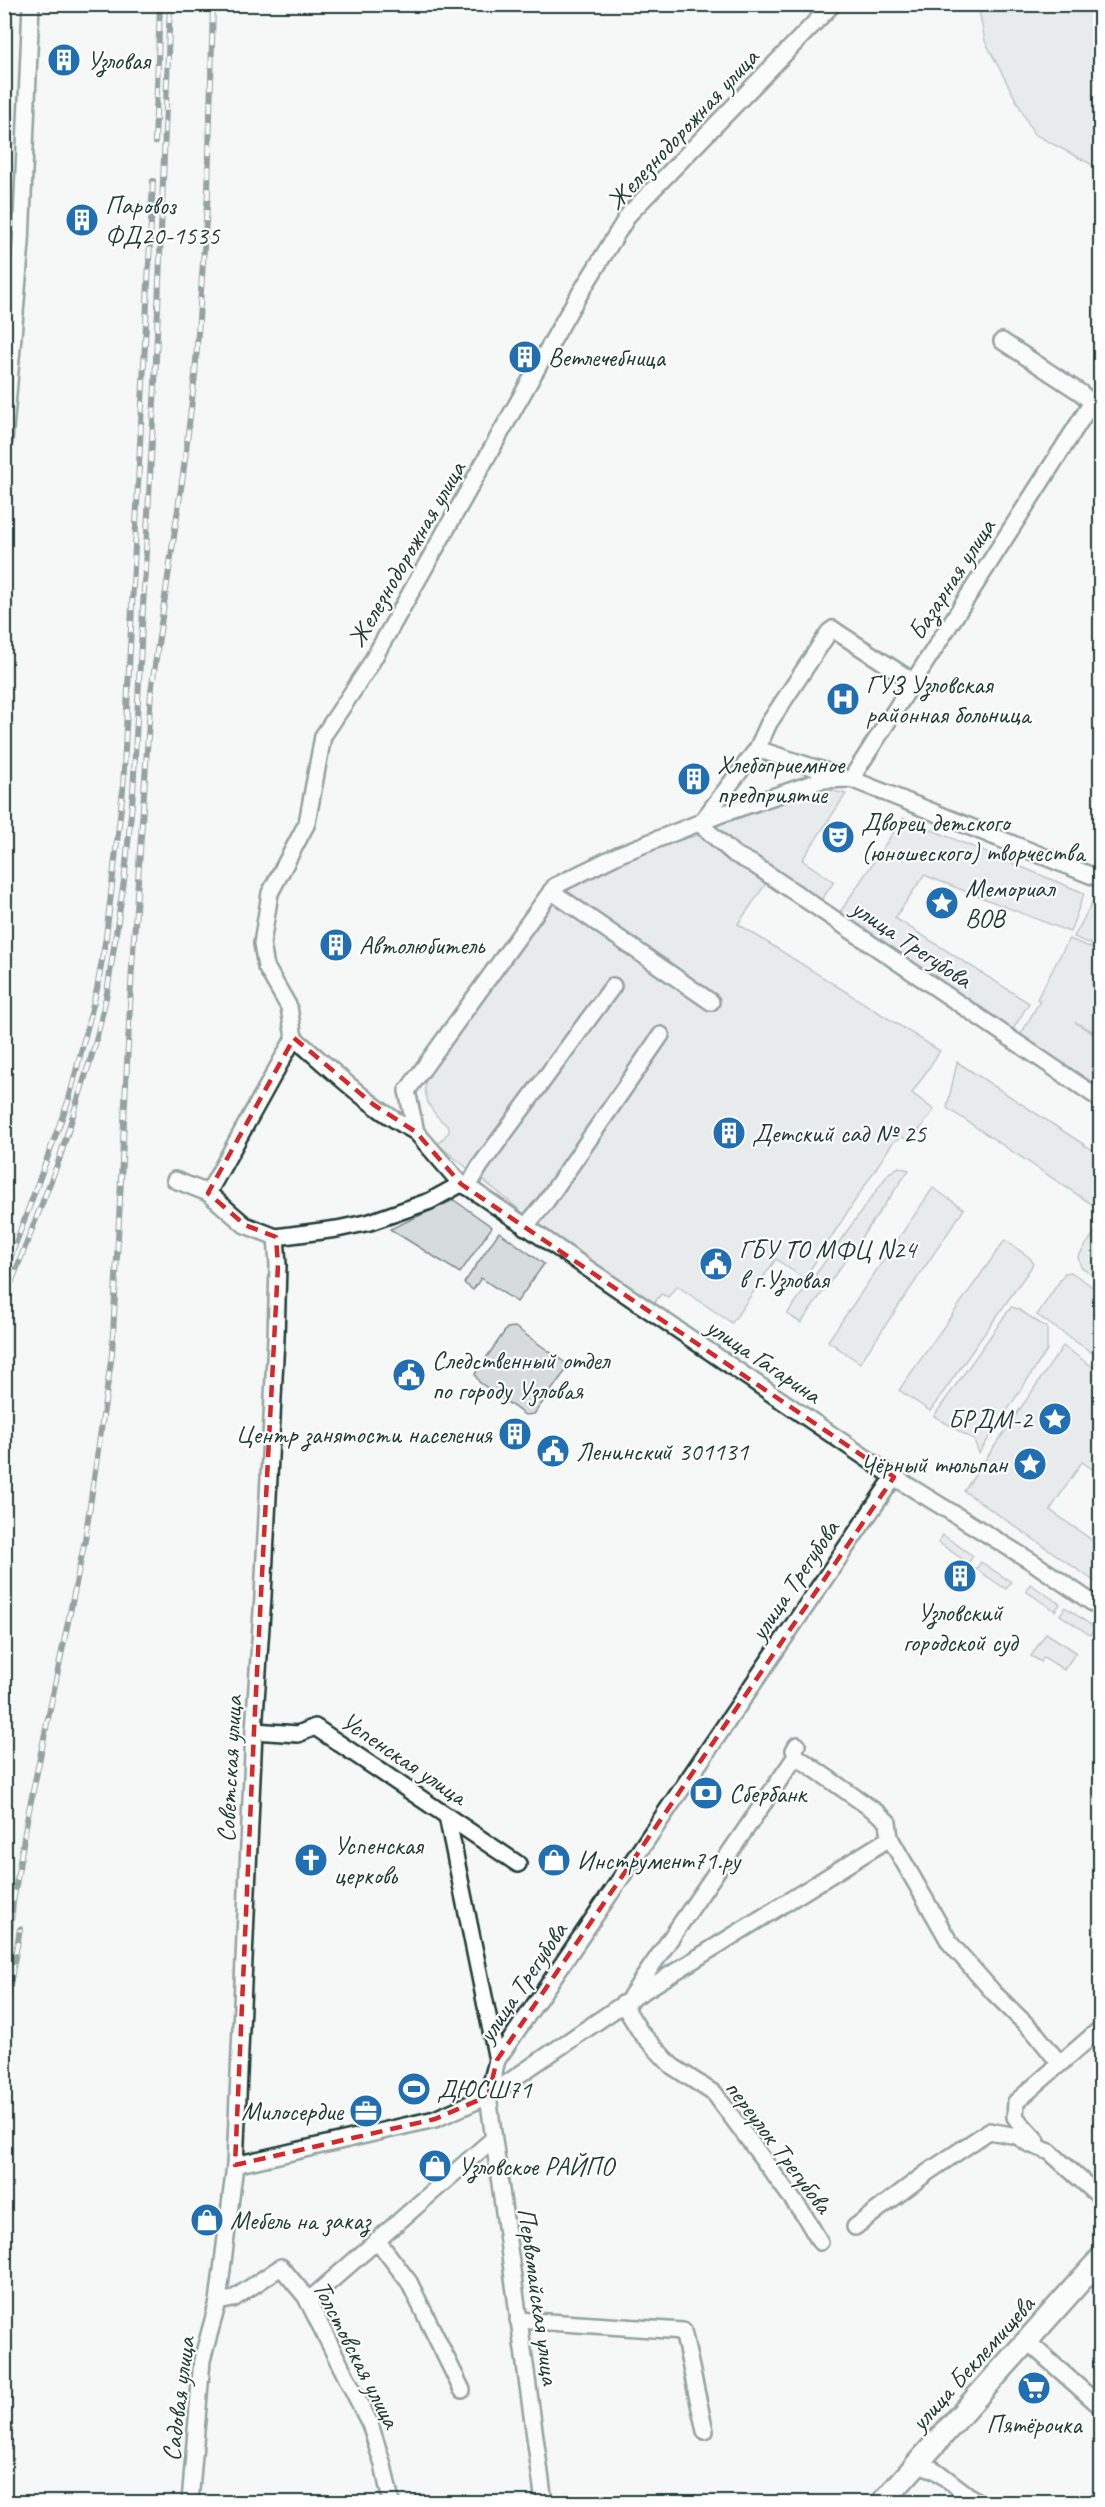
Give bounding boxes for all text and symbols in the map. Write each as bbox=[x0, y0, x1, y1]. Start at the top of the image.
street label: Железнодорожная улица bbox=[599, 40, 767, 217]
building icon: Узловая bbox=[46, 42, 82, 78]
place label: Узловая bbox=[87, 44, 152, 78]
place label: Паровоз ФД20-1535 bbox=[105, 189, 221, 252]
building icon: Паровоз ФД20-1535 bbox=[64, 202, 100, 238]
building icon: Ветлечебница bbox=[507, 339, 543, 375]
place label: Ветлечебница bbox=[548, 341, 666, 374]
street label: Железнодорожная улица bbox=[340, 454, 474, 653]
street label: Базарная улица bbox=[900, 511, 1004, 647]
place label: ГУЗ Узловская районная больница bbox=[866, 668, 1033, 731]
hospital icon: ГУЗ Узловская районная больница bbox=[825, 681, 861, 717]
place label: Хлебоприемное предприятие bbox=[717, 748, 846, 811]
building icon: Хлебоприемное предприятие bbox=[676, 761, 712, 797]
place label: Дворец детского (юношеского) творчества bbox=[861, 806, 1087, 869]
theatre icon: Дворец детского (юношеского) творчества bbox=[820, 819, 856, 855]
place label: Мемориал ВОВ bbox=[965, 872, 1057, 935]
place icon: Мемориал ВОВ bbox=[924, 885, 960, 921]
street label: улица Трегубова bbox=[844, 890, 980, 997]
building icon: Автолюбитель bbox=[318, 927, 354, 963]
place label: Автолюбитель bbox=[359, 929, 486, 962]
building icon: Детский сад № 25 bbox=[711, 1115, 747, 1151]
place label: Детский сад № 25 bbox=[752, 1117, 927, 1150]
place label: ГБУ ТО МФЦ N24 в г.Узловая bbox=[739, 1233, 918, 1297]
public building icon: ГБУ ТО МФЦ N24 в г.Узловая bbox=[698, 1246, 734, 1282]
street label: улица Гагарина bbox=[698, 1309, 829, 1412]
place label: Следственный отдел по городу Узловая bbox=[432, 1344, 612, 1407]
public building icon: Следственный отдел по городу Узловая bbox=[391, 1357, 427, 1393]
place icon: БРДМ-2 bbox=[1037, 1401, 1073, 1437]
place label: БРДМ-2 bbox=[948, 1403, 1034, 1436]
building icon: Центр занятости населения bbox=[497, 1416, 533, 1452]
place label: Центр занятости населения bbox=[236, 1418, 494, 1452]
public building icon: Ленинский 301131 bbox=[535, 1433, 571, 1469]
place label: Ленинский 301131 bbox=[576, 1435, 749, 1468]
place icon: Чёрный тюльпан bbox=[1012, 1446, 1048, 1482]
place label: Чёрный тюльпан bbox=[860, 1448, 1009, 1481]
street label: улица Трегубова bbox=[741, 1512, 848, 1648]
building icon: Узловский городской суд bbox=[942, 1558, 978, 1594]
place label: Узловский городской суд bbox=[903, 1596, 1020, 1659]
street label: Советская улица bbox=[209, 1693, 250, 1843]
street label: Успенская улица bbox=[334, 1704, 475, 1814]
bank icon: Сбербанк bbox=[688, 1775, 724, 1811]
place label: Сбербанк bbox=[729, 1777, 809, 1810]
place label: Успенская церковь bbox=[334, 1829, 425, 1892]
church icon: Успенская церковь bbox=[293, 1842, 329, 1878]
shop icon: Инструмент71.ру bbox=[536, 1842, 572, 1878]
place label: Инструмент71.ру bbox=[577, 1844, 742, 1877]
street label: улица Трегубова bbox=[469, 1914, 576, 2050]
sports icon: ДЮСШ71 bbox=[396, 2071, 432, 2107]
place label: ДЮСШ71 bbox=[437, 2073, 533, 2106]
street label: переулок Трегубова bbox=[717, 2073, 841, 2221]
office icon: Милосердие bbox=[348, 2093, 384, 2129]
place label: Милосердие bbox=[241, 2095, 345, 2128]
shop icon: Узловское РАЙПО bbox=[417, 2148, 453, 2184]
place label: Узловское РАЙПО bbox=[458, 2150, 617, 2184]
shop icon: Мебель на заказ bbox=[189, 2202, 225, 2238]
place label: Мебель на заказ bbox=[230, 2204, 372, 2238]
street label: Первомайская улица bbox=[510, 2206, 567, 2388]
street label: Толстовская улица bbox=[305, 2275, 409, 2435]
street label: улица Беклемищева bbox=[902, 2288, 1043, 2439]
street label: Садовая улица bbox=[155, 2334, 203, 2463]
supermarket icon: Пятёрочка bbox=[1016, 2370, 1052, 2406]
place label: Пятёрочка bbox=[986, 2408, 1083, 2441]

